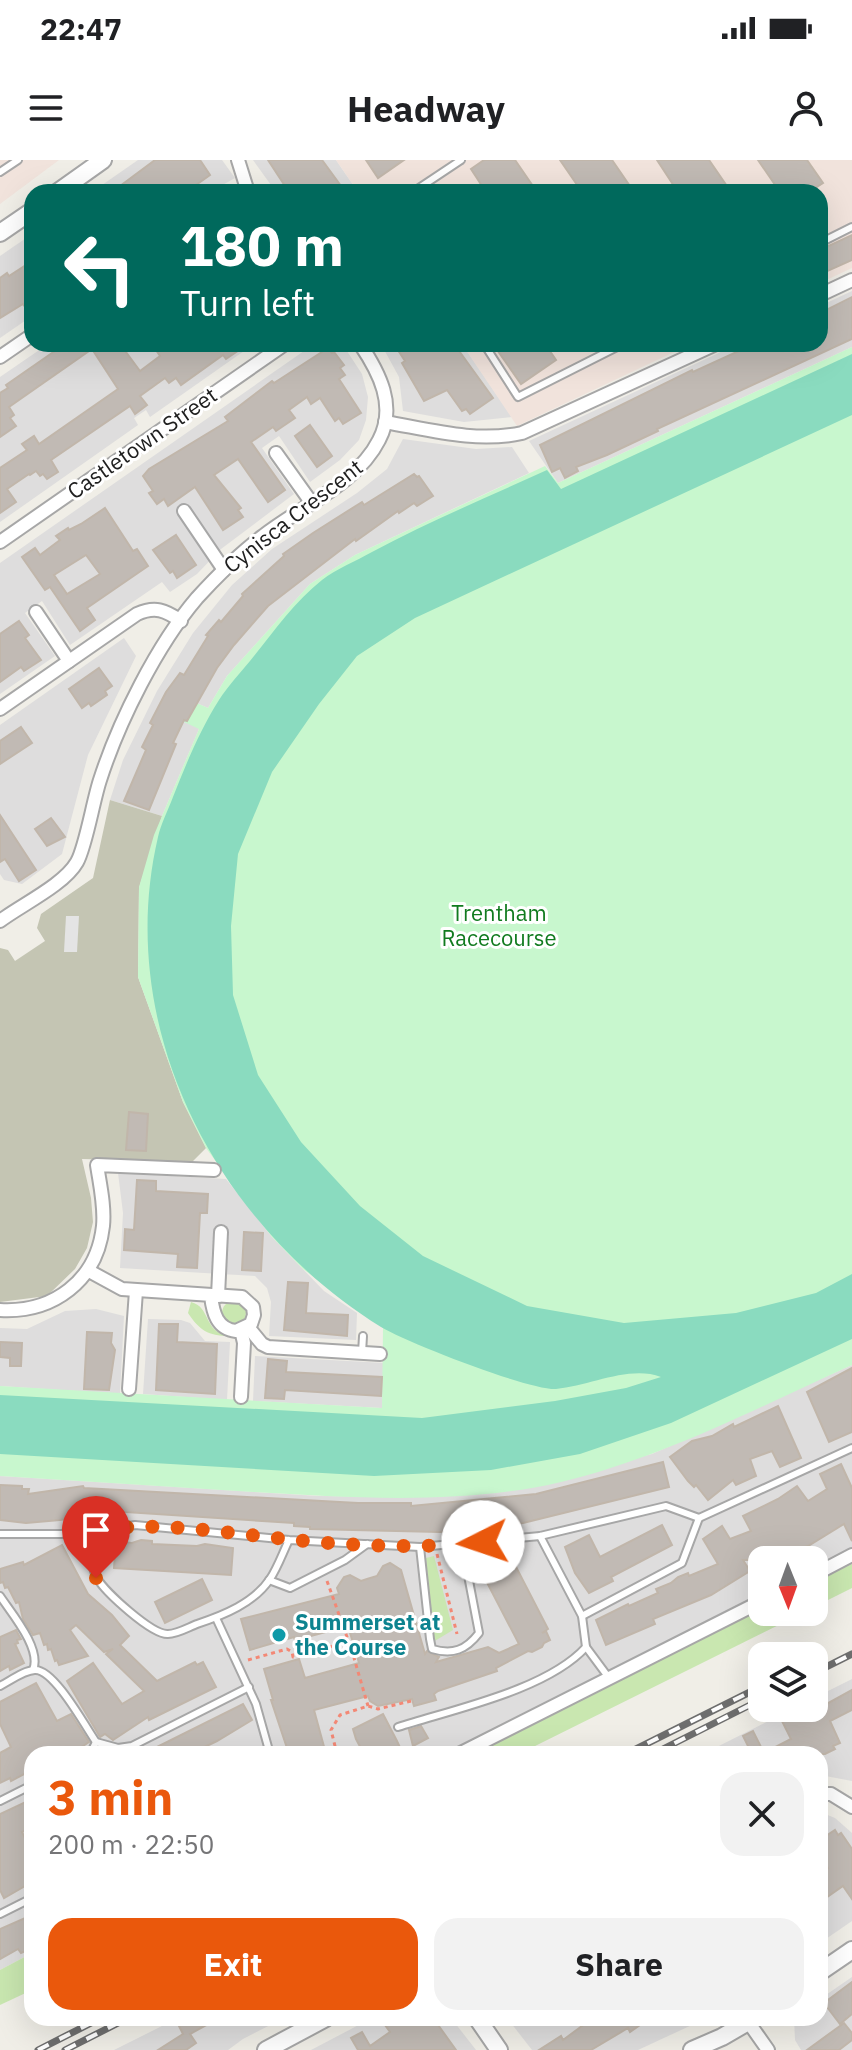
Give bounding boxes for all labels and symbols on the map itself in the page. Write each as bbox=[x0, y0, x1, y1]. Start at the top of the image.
street label: Castletown Street bbox=[61, 380, 222, 505]
street label: Cynisca Crescent bbox=[217, 452, 368, 579]
park label: Trentham Racecourse bbox=[441, 898, 557, 952]
pin bbox=[62, 1496, 130, 1578]
position arrow bbox=[441, 1500, 525, 1584]
north arrow bbox=[748, 1546, 828, 1626]
place label: Summerset at the Course bbox=[295, 1607, 440, 1661]
marker: Summerset at the Course bbox=[270, 1626, 288, 1644]

